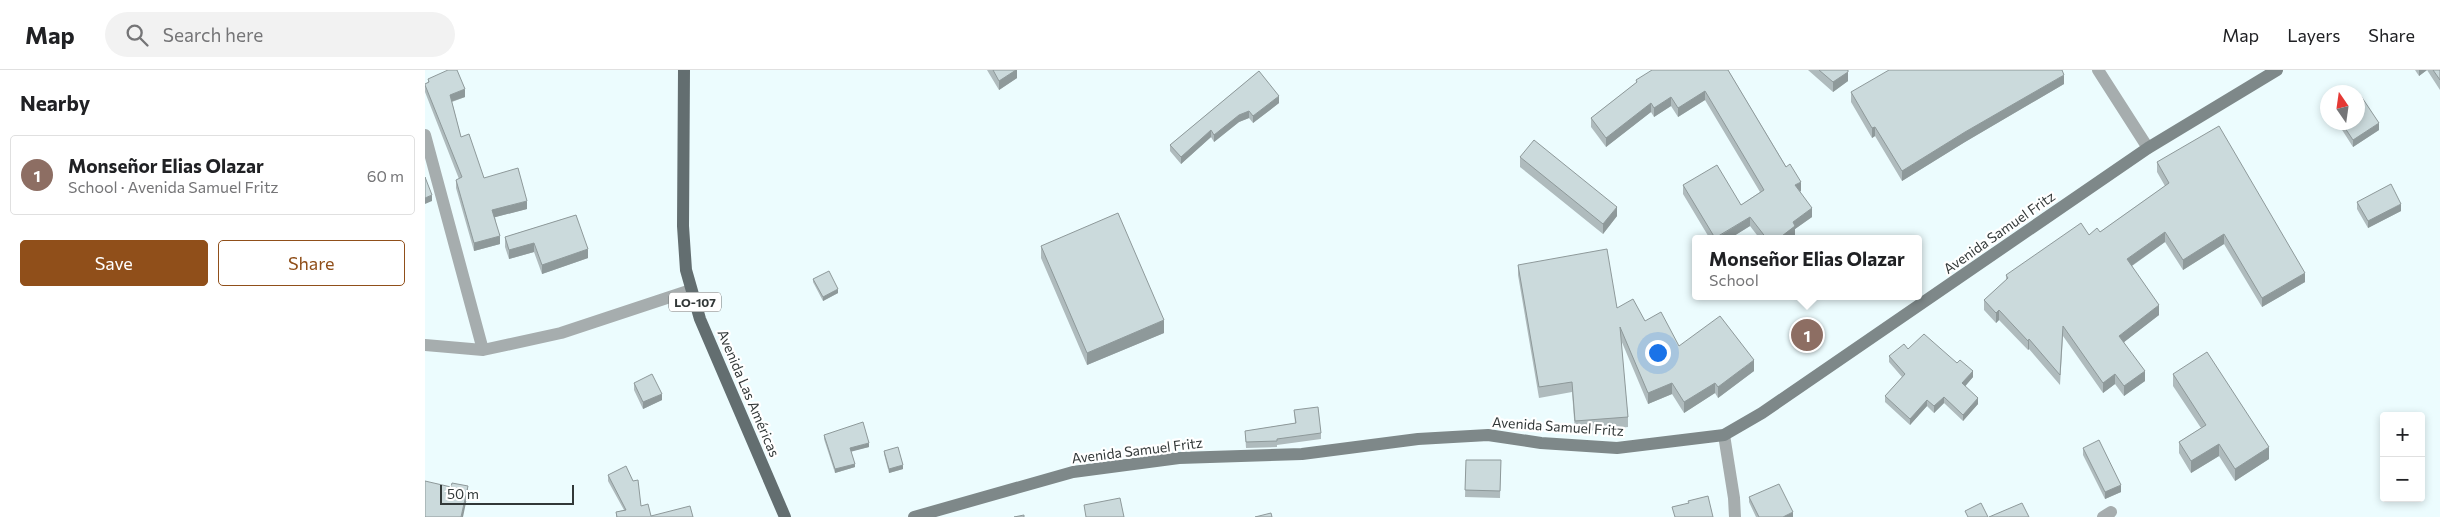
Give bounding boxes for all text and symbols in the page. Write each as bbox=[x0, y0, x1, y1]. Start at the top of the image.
search box bbox=[105, 12, 455, 57]
text: Map bbox=[25, 20, 75, 49]
icon: search bbox=[123, 21, 151, 49]
text: Search here bbox=[163, 23, 263, 46]
text: Map bbox=[2222, 24, 2259, 46]
text: Layers bbox=[2287, 24, 2340, 46]
text: Share bbox=[2368, 24, 2415, 46]
north arrow bbox=[2320, 85, 2365, 130]
text: Nearby bbox=[20, 90, 90, 115]
text: Monseñor Elias Olazar bbox=[68, 154, 264, 177]
text: 1 bbox=[33, 166, 41, 185]
text: 60 m bbox=[367, 166, 404, 185]
text: School · Avenida Samuel Fritz bbox=[68, 177, 278, 196]
street label: Avenida Samuel Fritz bbox=[1940, 187, 2058, 277]
popup bbox=[1692, 235, 1922, 300]
button: Save bbox=[20, 240, 208, 286]
button: Share bbox=[218, 240, 405, 286]
text: Monseñor Elias Olazar bbox=[1709, 247, 1905, 270]
text: School bbox=[1709, 270, 1759, 289]
road number: LO-107 bbox=[669, 292, 721, 312]
pin: 1 bbox=[1791, 316, 1823, 354]
street label: Avenida Las Américas bbox=[714, 327, 784, 459]
your location bbox=[1645, 340, 1671, 366]
map controls bbox=[2380, 412, 2425, 502]
button: + bbox=[2380, 412, 2425, 457]
street label: Avenida Samuel Fritz bbox=[1492, 413, 1624, 439]
street label: Avenida Samuel Fritz bbox=[1070, 434, 1204, 466]
button: − bbox=[2380, 457, 2425, 502]
scale bar bbox=[440, 482, 574, 505]
text: 50 m bbox=[447, 485, 479, 502]

